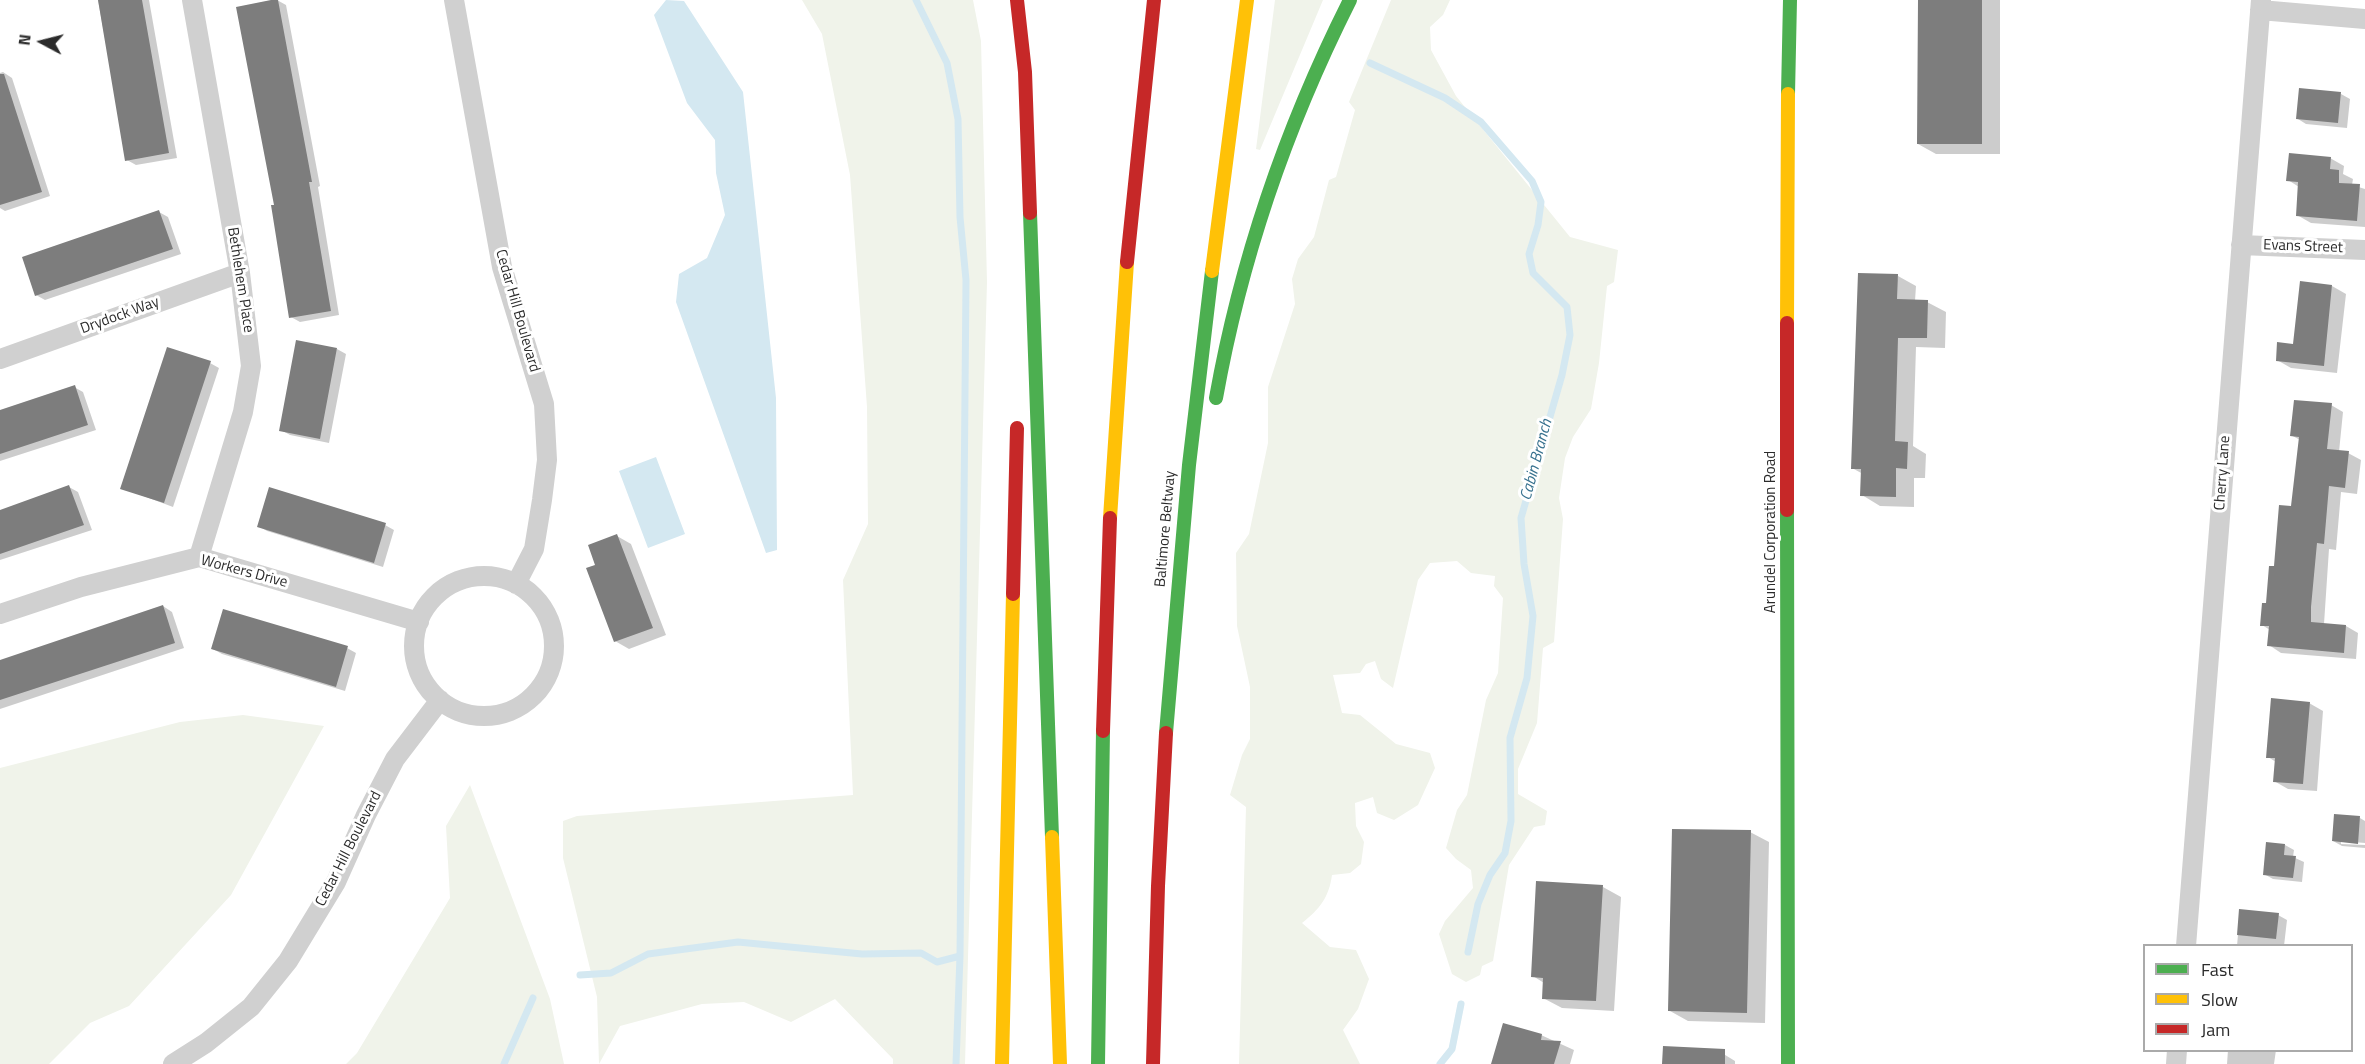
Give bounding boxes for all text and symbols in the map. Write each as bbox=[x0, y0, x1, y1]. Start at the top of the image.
north arrow bbox=[12, 12, 72, 72]
text: N bbox=[12, 33, 37, 47]
street label: Bethlehem Place bbox=[223, 226, 257, 334]
street label: Evans Street bbox=[2263, 237, 2343, 257]
street label: Cedar Hill Boulevard bbox=[491, 248, 543, 374]
street label: Drydock Way bbox=[78, 293, 162, 339]
water label: Cabin Branch bbox=[1517, 417, 1557, 503]
street label: Cherry Lane bbox=[2211, 435, 2235, 511]
street label: Arundel Corporation Road bbox=[1762, 451, 1780, 613]
street label: Baltimore Beltway bbox=[1152, 470, 1180, 588]
street label: Workers Drive bbox=[199, 552, 289, 592]
street label: Cedar Hill Boulevard bbox=[312, 788, 386, 910]
legend bbox=[2143, 944, 2353, 1052]
text: Fast bbox=[2201, 956, 2234, 983]
text: Slow bbox=[2201, 986, 2238, 1013]
text: Jam bbox=[2201, 1016, 2230, 1043]

